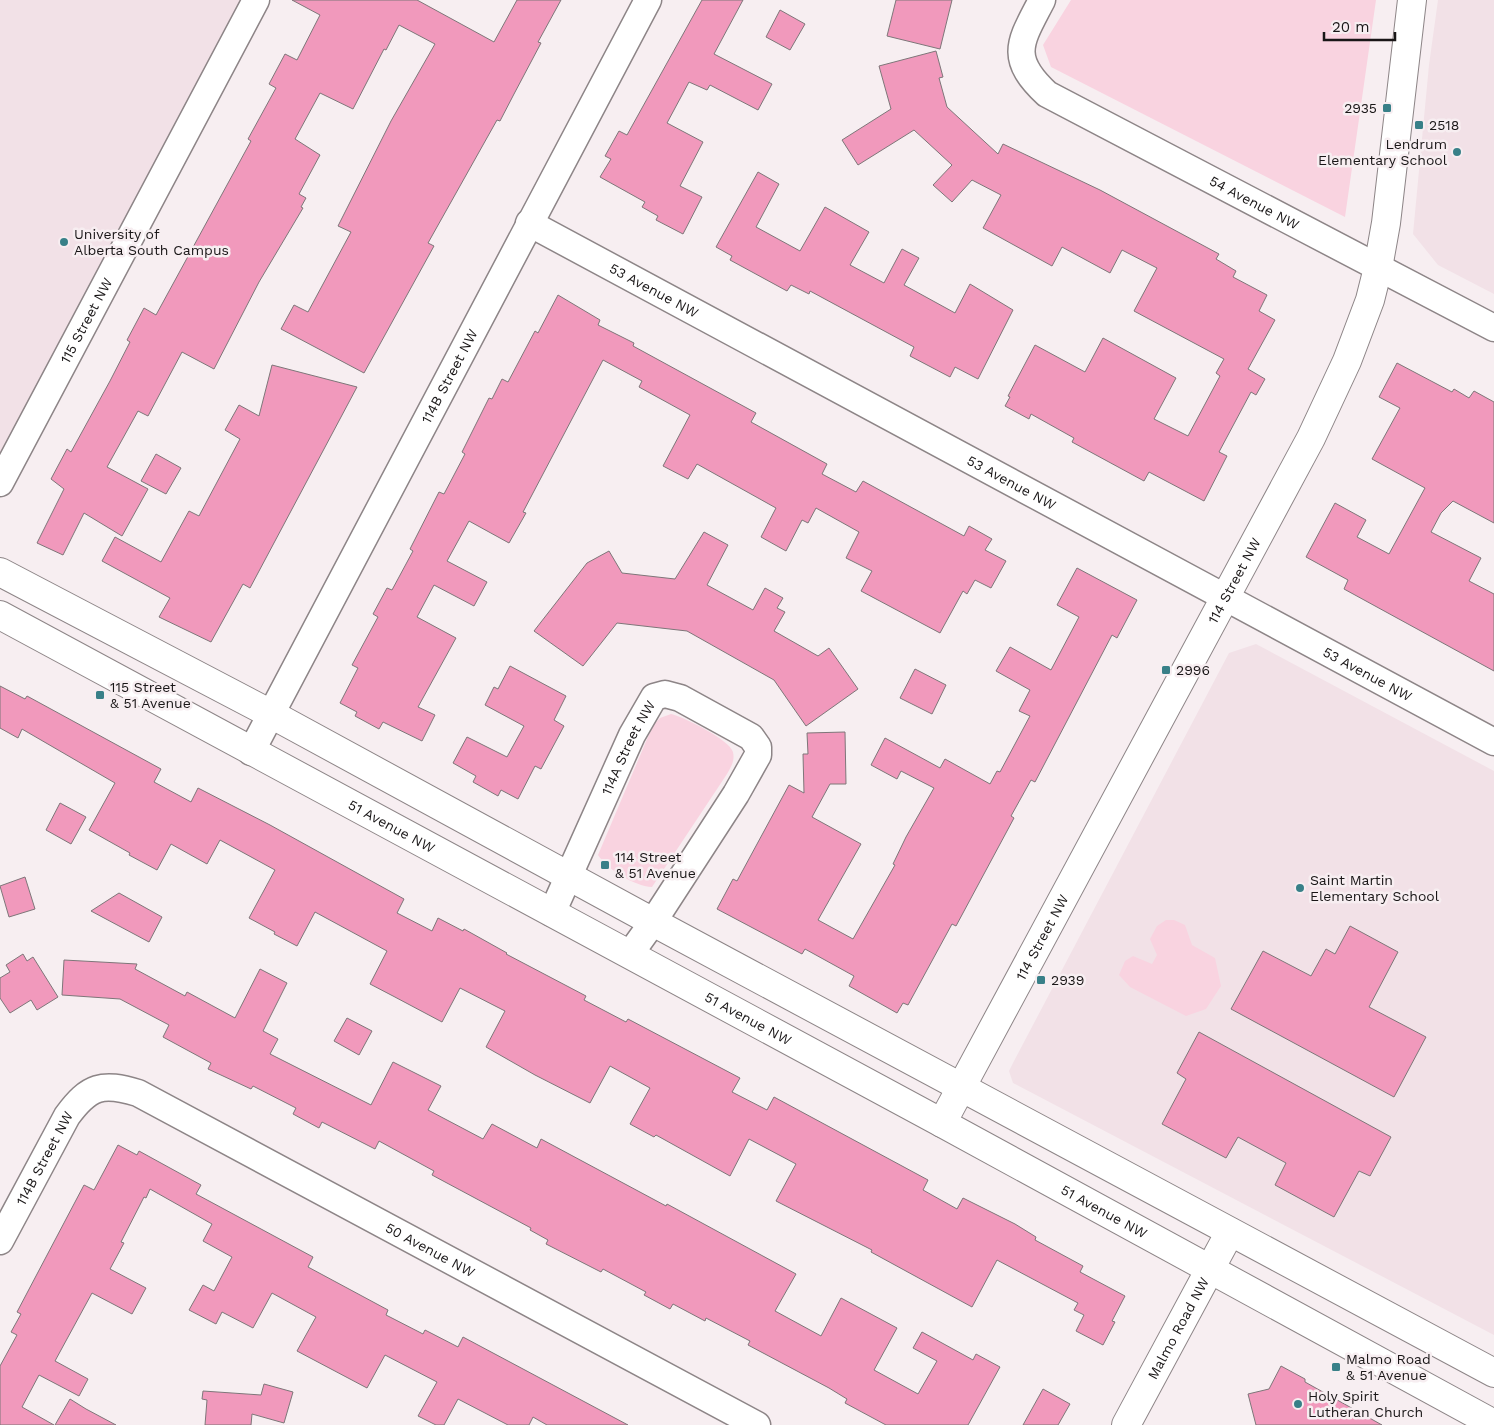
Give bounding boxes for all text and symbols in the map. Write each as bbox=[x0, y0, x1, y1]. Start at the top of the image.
scale bar bbox=[1324, 10, 1395, 42]
text: 20 m bbox=[1332, 18, 1370, 36]
place label: 2935 bbox=[1344, 100, 1377, 116]
marker: 2935 bbox=[1381, 102, 1393, 114]
place label: 2518 bbox=[1429, 117, 1459, 133]
marker: 2518 bbox=[1413, 119, 1425, 131]
place label: Lendrum Elementary School bbox=[1318, 136, 1448, 168]
marker: Lendrum Elementary School bbox=[1451, 146, 1463, 158]
street label: 54 Avenue NW bbox=[1207, 173, 1302, 233]
place label: University of Alberta South Campus bbox=[74, 226, 229, 258]
marker: University of Alberta South Campus bbox=[58, 236, 70, 248]
street label: 53 Avenue NW bbox=[607, 260, 701, 321]
street label: 115 Street NW bbox=[57, 275, 115, 366]
street label: 114B Street NW bbox=[418, 326, 481, 426]
street label: 53 Avenue NW bbox=[964, 452, 1059, 513]
street label: 114 Street NW bbox=[1205, 535, 1264, 626]
street label: 53 Avenue NW bbox=[1320, 644, 1415, 704]
place label: 2996 bbox=[1176, 662, 1210, 678]
marker: 2996 bbox=[1160, 664, 1172, 676]
place label: 115 Street & 51 Avenue bbox=[110, 679, 191, 711]
marker: 115 Street & 51 Avenue bbox=[94, 689, 106, 701]
street label: 114A Street NW bbox=[598, 698, 658, 798]
street label: 51 Avenue NW bbox=[346, 796, 438, 856]
place label: 114 Street & 51 Avenue bbox=[615, 849, 696, 881]
marker: 114 Street & 51 Avenue bbox=[599, 859, 611, 871]
place label: Saint Martin Elementary School bbox=[1310, 872, 1440, 904]
marker: Saint Martin Elementary School bbox=[1294, 882, 1306, 894]
street label: 114 Street NW bbox=[1012, 892, 1072, 983]
place label: 2939 bbox=[1051, 972, 1084, 988]
marker: 2939 bbox=[1035, 974, 1047, 986]
street label: 51 Avenue NW bbox=[702, 989, 794, 1048]
street label: 114B Street NW bbox=[13, 1108, 76, 1208]
street label: 51 Avenue NW bbox=[1058, 1181, 1150, 1241]
street label: 50 Avenue NW bbox=[383, 1219, 478, 1280]
street label: Malmo Road NW bbox=[1144, 1274, 1212, 1382]
place label: Malmo Road & 51 Avenue bbox=[1346, 1351, 1431, 1383]
marker: Malmo Road & 51 Avenue bbox=[1330, 1361, 1342, 1373]
place label: Holy Spirit Lutheran Church bbox=[1308, 1388, 1423, 1420]
marker: Holy Spirit Lutheran Church bbox=[1292, 1398, 1304, 1410]

